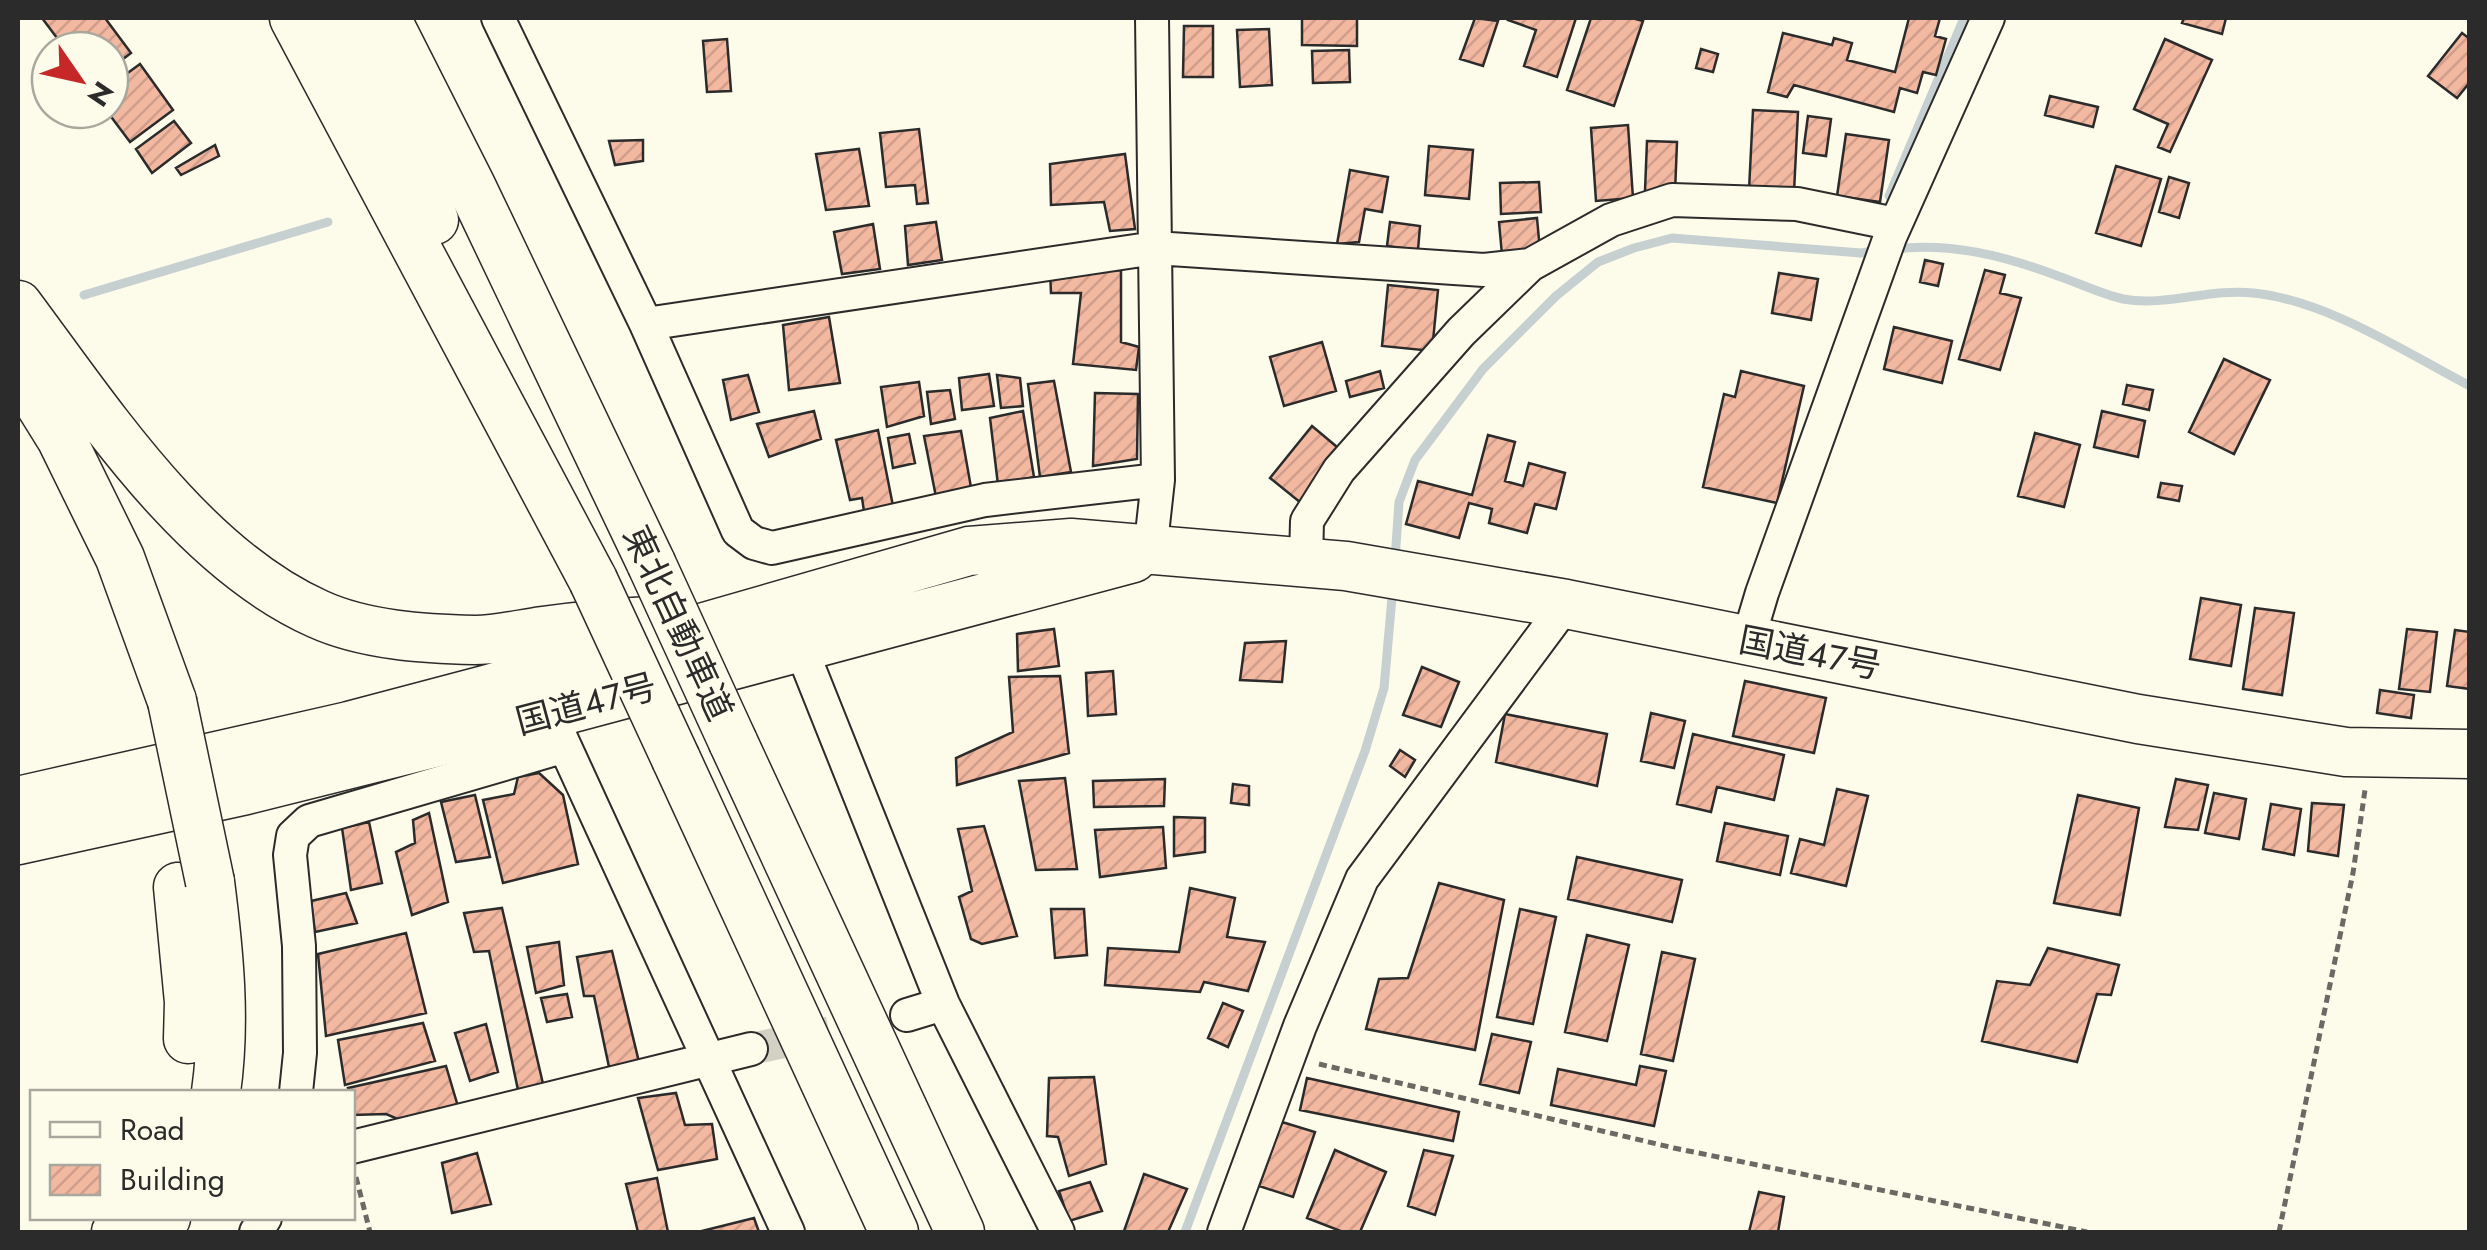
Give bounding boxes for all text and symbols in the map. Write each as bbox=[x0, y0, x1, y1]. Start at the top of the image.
north arrow bbox=[30, 30, 130, 130]
text: N bbox=[77, 73, 124, 114]
street label: 東北自動車道 bbox=[611, 517, 745, 729]
street label: 国道47号 bbox=[1735, 615, 1885, 691]
street label: 国道47号 bbox=[510, 661, 662, 747]
legend bbox=[30, 1090, 355, 1220]
text: Road bbox=[120, 1108, 185, 1151]
text: Building bbox=[120, 1158, 225, 1201]

